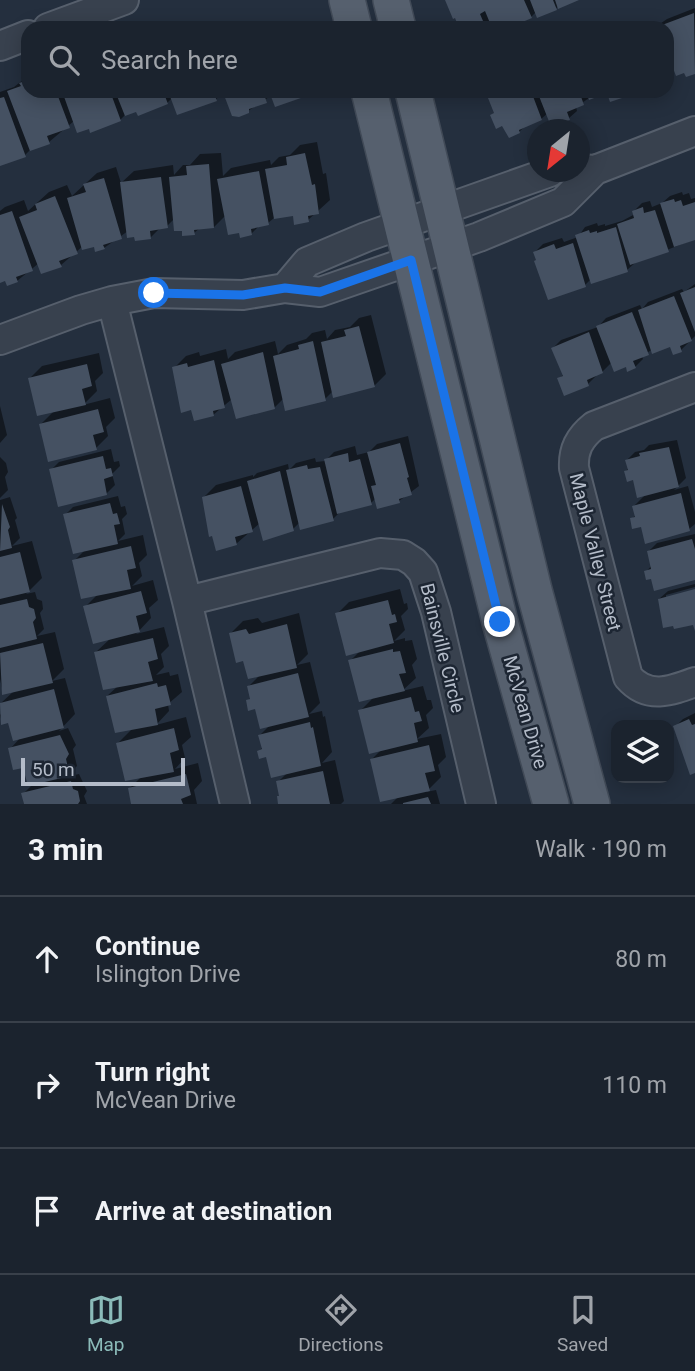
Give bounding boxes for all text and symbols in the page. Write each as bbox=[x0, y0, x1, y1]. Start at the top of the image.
search box bbox=[21, 21, 674, 98]
icon: search bbox=[45, 41, 83, 79]
text: Search here bbox=[101, 45, 238, 75]
north arrow bbox=[527, 119, 590, 182]
route start bbox=[138, 277, 169, 308]
street label: Maple Valley Street bbox=[565, 471, 626, 634]
street label: Bainsville Circle bbox=[415, 581, 470, 715]
route end bbox=[484, 606, 515, 637]
street label: McVean Drive bbox=[498, 653, 553, 771]
map controls bbox=[611, 720, 674, 783]
button: layers bbox=[611, 720, 674, 783]
scale bar bbox=[21, 755, 186, 787]
text: 50 m bbox=[32, 758, 75, 781]
text: 3 min bbox=[28, 832, 103, 867]
text: Walk · 190 m bbox=[535, 836, 667, 863]
text: Continue bbox=[95, 931, 200, 961]
icon: ahead bbox=[28, 940, 66, 978]
text: 80 m bbox=[615, 946, 667, 973]
text: Islington Drive bbox=[95, 961, 240, 988]
text: Turn right bbox=[95, 1057, 210, 1087]
icon: right bbox=[28, 1066, 66, 1104]
text: 110 m bbox=[602, 1072, 667, 1099]
text: McVean Drive bbox=[95, 1087, 236, 1114]
icon: arrive bbox=[28, 1192, 66, 1230]
text: Arrive at destination bbox=[95, 1196, 332, 1226]
tab: Map bbox=[87, 1291, 125, 1356]
tab: Directions bbox=[298, 1291, 383, 1356]
tab: Saved bbox=[557, 1291, 608, 1356]

